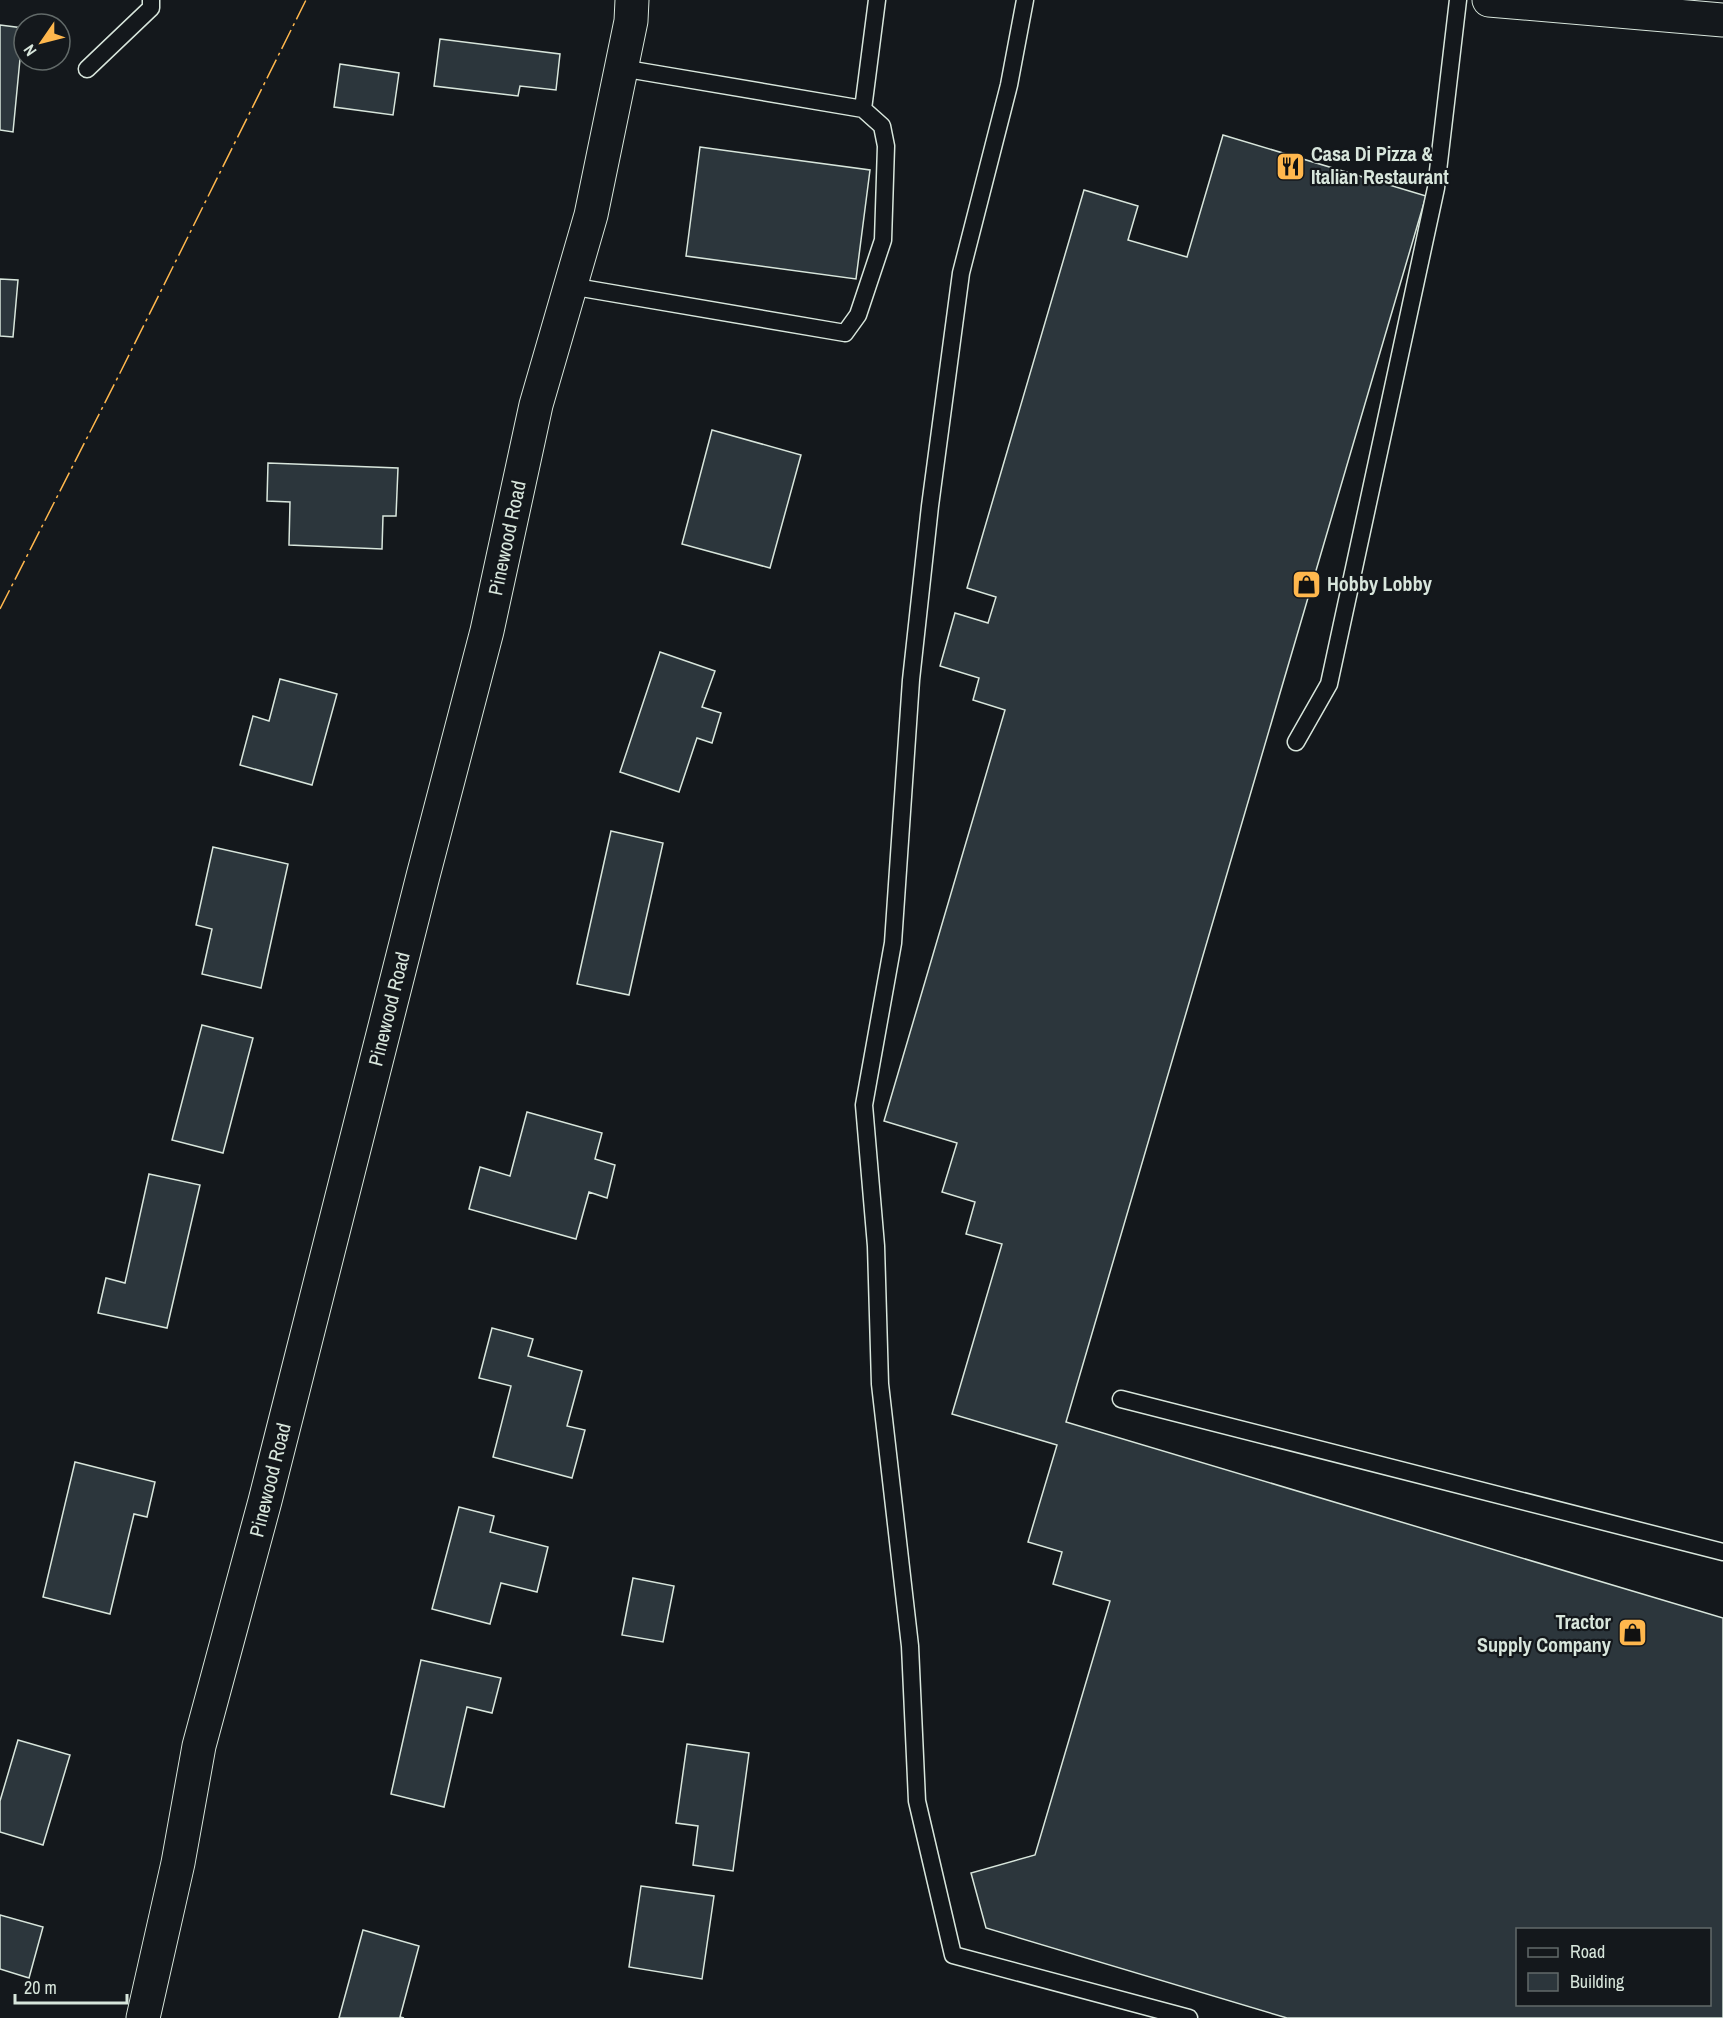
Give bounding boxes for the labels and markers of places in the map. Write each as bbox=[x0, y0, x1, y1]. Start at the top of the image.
place label: Casa Di Pizza & Italian Restaurant bbox=[1311, 140, 1449, 190]
restaurant icon: Casa Di Pizza & Italian Restaurant bbox=[1274, 150, 1306, 182]
shop icon: Hobby Lobby bbox=[1290, 568, 1322, 600]
place label: Hobby Lobby bbox=[1327, 570, 1433, 597]
place label: Tractor Supply Company bbox=[1477, 1608, 1612, 1658]
shop icon: Tractor Supply Company bbox=[1616, 1617, 1648, 1649]

